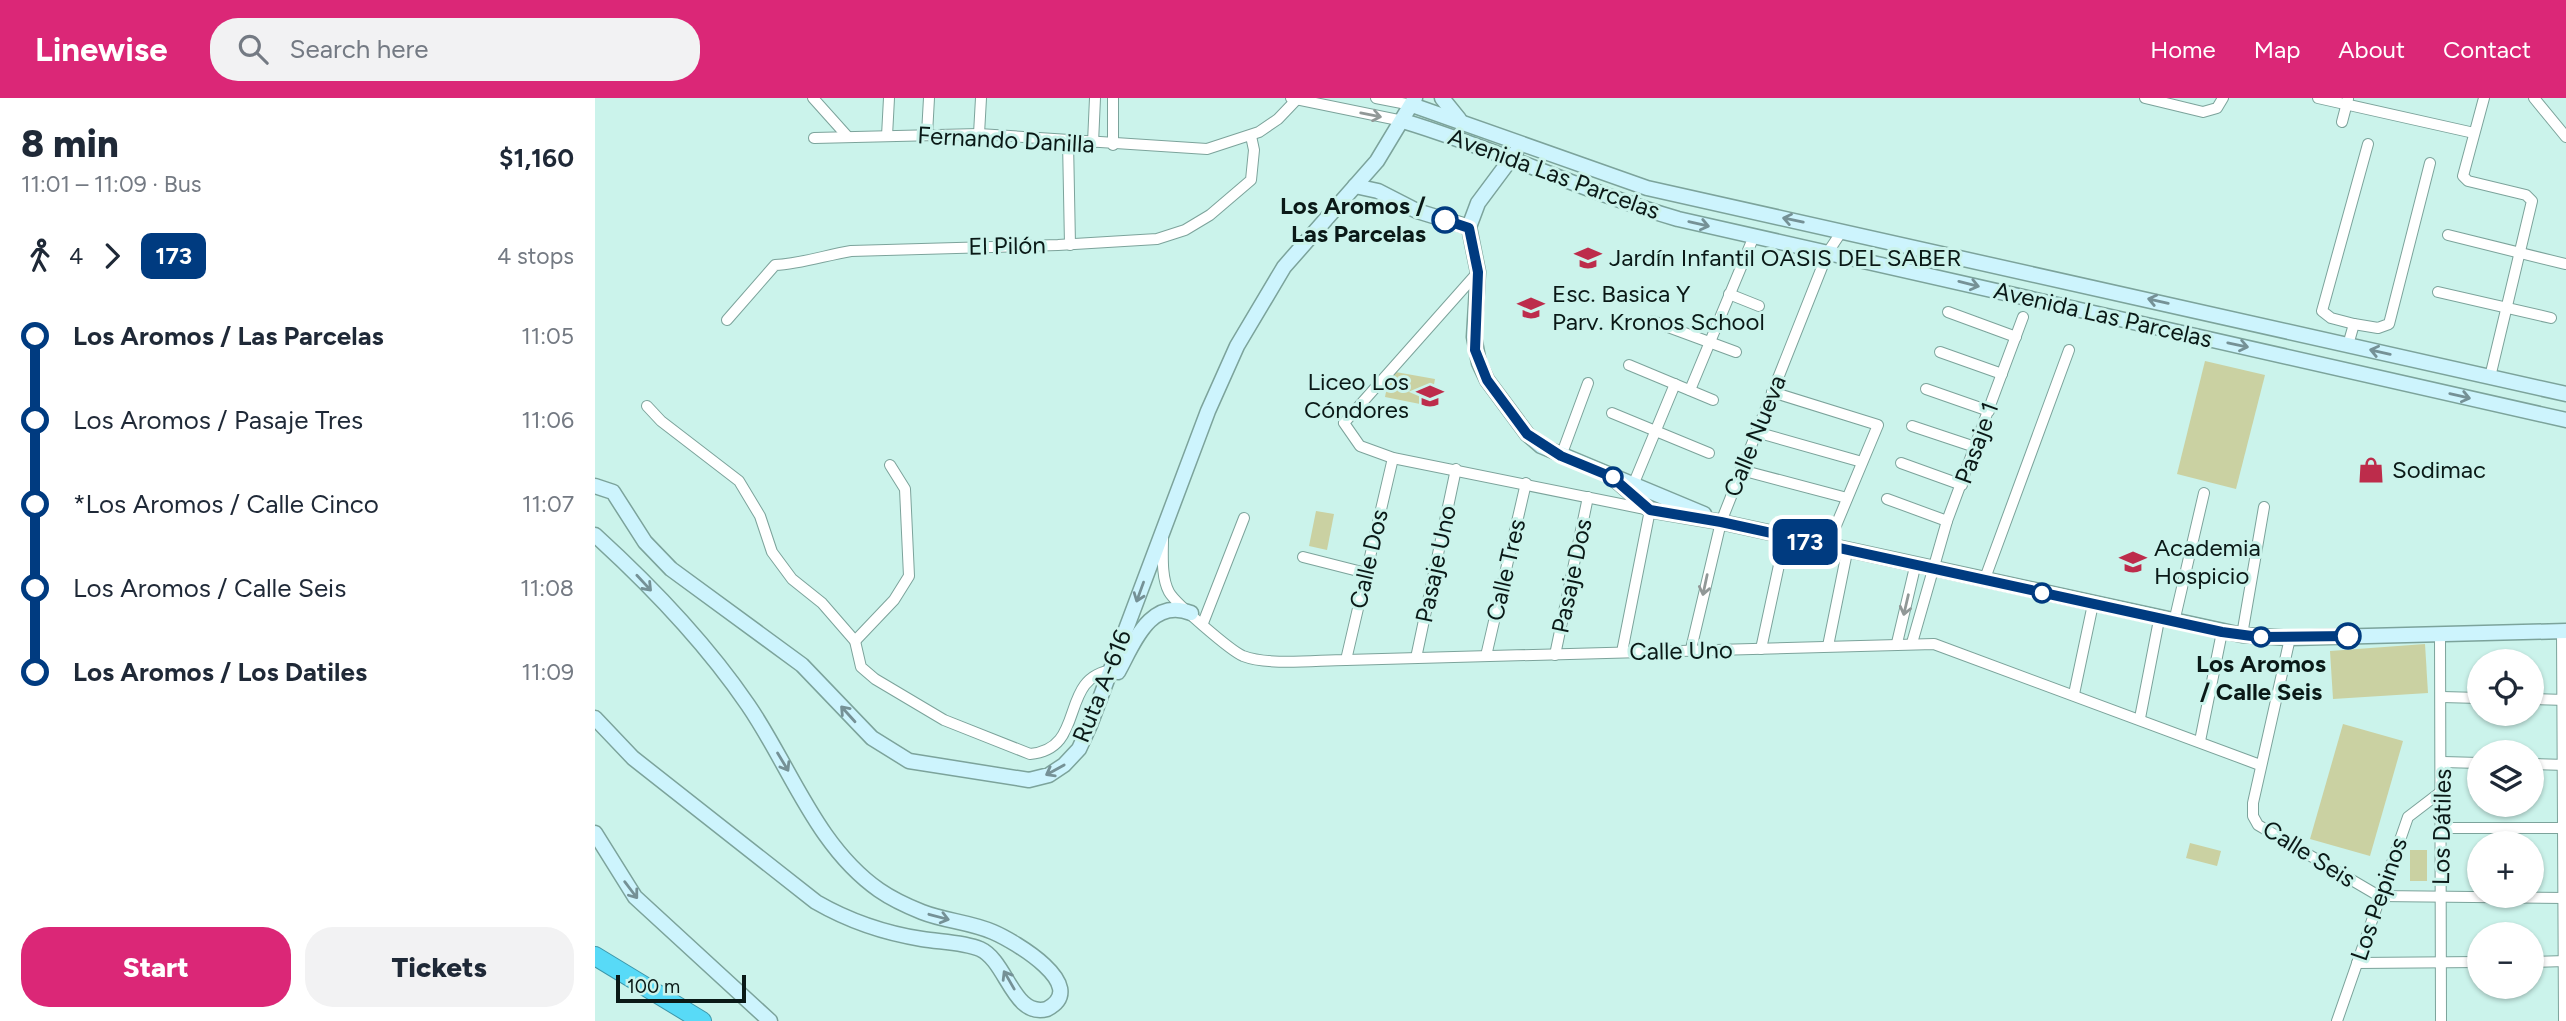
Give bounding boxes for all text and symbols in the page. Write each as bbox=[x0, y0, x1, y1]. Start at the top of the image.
search box bbox=[210, 18, 700, 81]
text: Linewise bbox=[35, 30, 168, 69]
icon: search bbox=[234, 30, 272, 68]
text: Search here bbox=[290, 33, 428, 65]
text: Home bbox=[2150, 35, 2216, 64]
text: Map bbox=[2254, 35, 2300, 64]
text: About bbox=[2338, 35, 2405, 64]
text: Contact bbox=[2443, 35, 2531, 64]
one-way arrow bbox=[1359, 109, 1382, 122]
street label: Fernando Danilla bbox=[917, 120, 1095, 159]
text: 8 min bbox=[21, 121, 119, 167]
street label: Avenida Las Parcelas bbox=[1444, 122, 1664, 225]
text: $1,160 bbox=[499, 142, 574, 174]
text: 11:01 – 11:09 · Bus bbox=[21, 170, 201, 198]
place label: Los Aromos / Las Parcelas bbox=[1280, 191, 1427, 248]
marker: Los Aromos / Las Parcelas bbox=[1432, 207, 1458, 233]
one-way arrow bbox=[1782, 213, 1805, 227]
one-way arrow bbox=[1687, 218, 1710, 231]
street label: El Pilón bbox=[968, 230, 1046, 261]
icon: walk bbox=[21, 237, 59, 275]
icon: forward bbox=[93, 237, 131, 275]
text: 173 bbox=[155, 241, 192, 270]
text: 4 bbox=[69, 242, 83, 270]
text: 4 stops bbox=[497, 242, 574, 270]
school or university icon: Jardín Infantil OASIS DEL SABER bbox=[1573, 243, 1603, 273]
place label: Jardín Infantil OASIS DEL SABER bbox=[1609, 243, 1962, 272]
street label: Avenida Las Parcelas bbox=[1991, 275, 2215, 354]
one-way arrow bbox=[1957, 278, 1980, 292]
place label: Esc. Basica Y Parv. Kronos School bbox=[1552, 279, 1765, 336]
school or university icon: Esc. Basica Y Parv. Kronos School bbox=[1516, 293, 1546, 323]
one-way arrow bbox=[2147, 294, 2170, 308]
text: Los Aromos / Las Parcelas bbox=[73, 320, 384, 352]
text: 11:05 bbox=[521, 322, 574, 350]
one-way arrow bbox=[2227, 340, 2249, 353]
one-way arrow bbox=[2369, 345, 2392, 358]
place label: Liceo Los Cóndores bbox=[1304, 367, 1409, 424]
street label: Calle Nueva bbox=[1717, 371, 1792, 501]
school or university icon: Liceo Los Cóndores bbox=[1415, 381, 1445, 411]
one-way arrow bbox=[2448, 390, 2471, 403]
street label: Pasaje 1 bbox=[1948, 398, 2005, 488]
text: Los Aromos / Pasaje Tres bbox=[73, 404, 363, 436]
text: 11:06 bbox=[521, 406, 574, 434]
shop icon: Sodimac bbox=[2356, 455, 2386, 485]
place label: Sodimac bbox=[2392, 455, 2486, 484]
unlabelled marker bbox=[1603, 467, 1623, 487]
text: *Los Aromos / Calle Cinco bbox=[73, 488, 379, 520]
text: 11:07 bbox=[522, 490, 574, 518]
street label: Pasaje Uno bbox=[1409, 503, 1462, 625]
street label: Calle Dos bbox=[1343, 507, 1394, 611]
street label: Calle Tres bbox=[1480, 516, 1531, 624]
street label: Pasaje Dos bbox=[1545, 516, 1598, 636]
line badge: 173 bbox=[1765, 519, 1845, 565]
text: 173 bbox=[1787, 527, 1823, 556]
place label: Academia Hospicio bbox=[2154, 533, 2261, 590]
school or university icon: Academia Hospicio bbox=[2118, 547, 2148, 577]
text: Los Aromos / Calle Seis bbox=[73, 572, 346, 604]
one-way arrow bbox=[635, 573, 652, 591]
one-way arrow bbox=[1698, 573, 1712, 596]
text: 11:08 bbox=[520, 574, 574, 602]
one-way arrow bbox=[1132, 581, 1145, 603]
unlabelled marker bbox=[2032, 583, 2052, 603]
one-way arrow bbox=[1899, 593, 1912, 616]
unlabelled marker bbox=[2335, 623, 2361, 649]
street label: Ruta A-616 bbox=[1066, 625, 1137, 746]
marker: Los Aromos / Calle Seis bbox=[2251, 627, 2271, 647]
street label: Calle Uno bbox=[1629, 635, 1733, 666]
place label: Los Aromos / Calle Seis bbox=[2196, 649, 2326, 706]
map controls bbox=[2467, 649, 2544, 999]
button: locate bbox=[2467, 649, 2544, 726]
text: Los Aromos / Los Datiles bbox=[73, 656, 367, 688]
text: 11:09 bbox=[521, 658, 574, 686]
one-way arrow bbox=[840, 705, 856, 723]
button: layers bbox=[2467, 740, 2544, 817]
one-way arrow bbox=[776, 751, 790, 771]
one-way arrow bbox=[1045, 763, 1065, 777]
street label: Los Dátiles bbox=[2426, 769, 2457, 885]
street label: Calle Seis bbox=[2258, 814, 2361, 893]
button: + bbox=[2467, 831, 2544, 908]
street label: Los Pepinos bbox=[2344, 833, 2413, 964]
one-way arrow bbox=[623, 881, 638, 900]
one-way arrow bbox=[927, 911, 950, 924]
button: − bbox=[2467, 922, 2544, 999]
button: Start bbox=[21, 927, 291, 1007]
button: Tickets bbox=[305, 927, 574, 1007]
one-way arrow bbox=[1001, 971, 1015, 991]
scale bar bbox=[616, 972, 745, 1004]
text: 100 m bbox=[627, 975, 680, 998]

